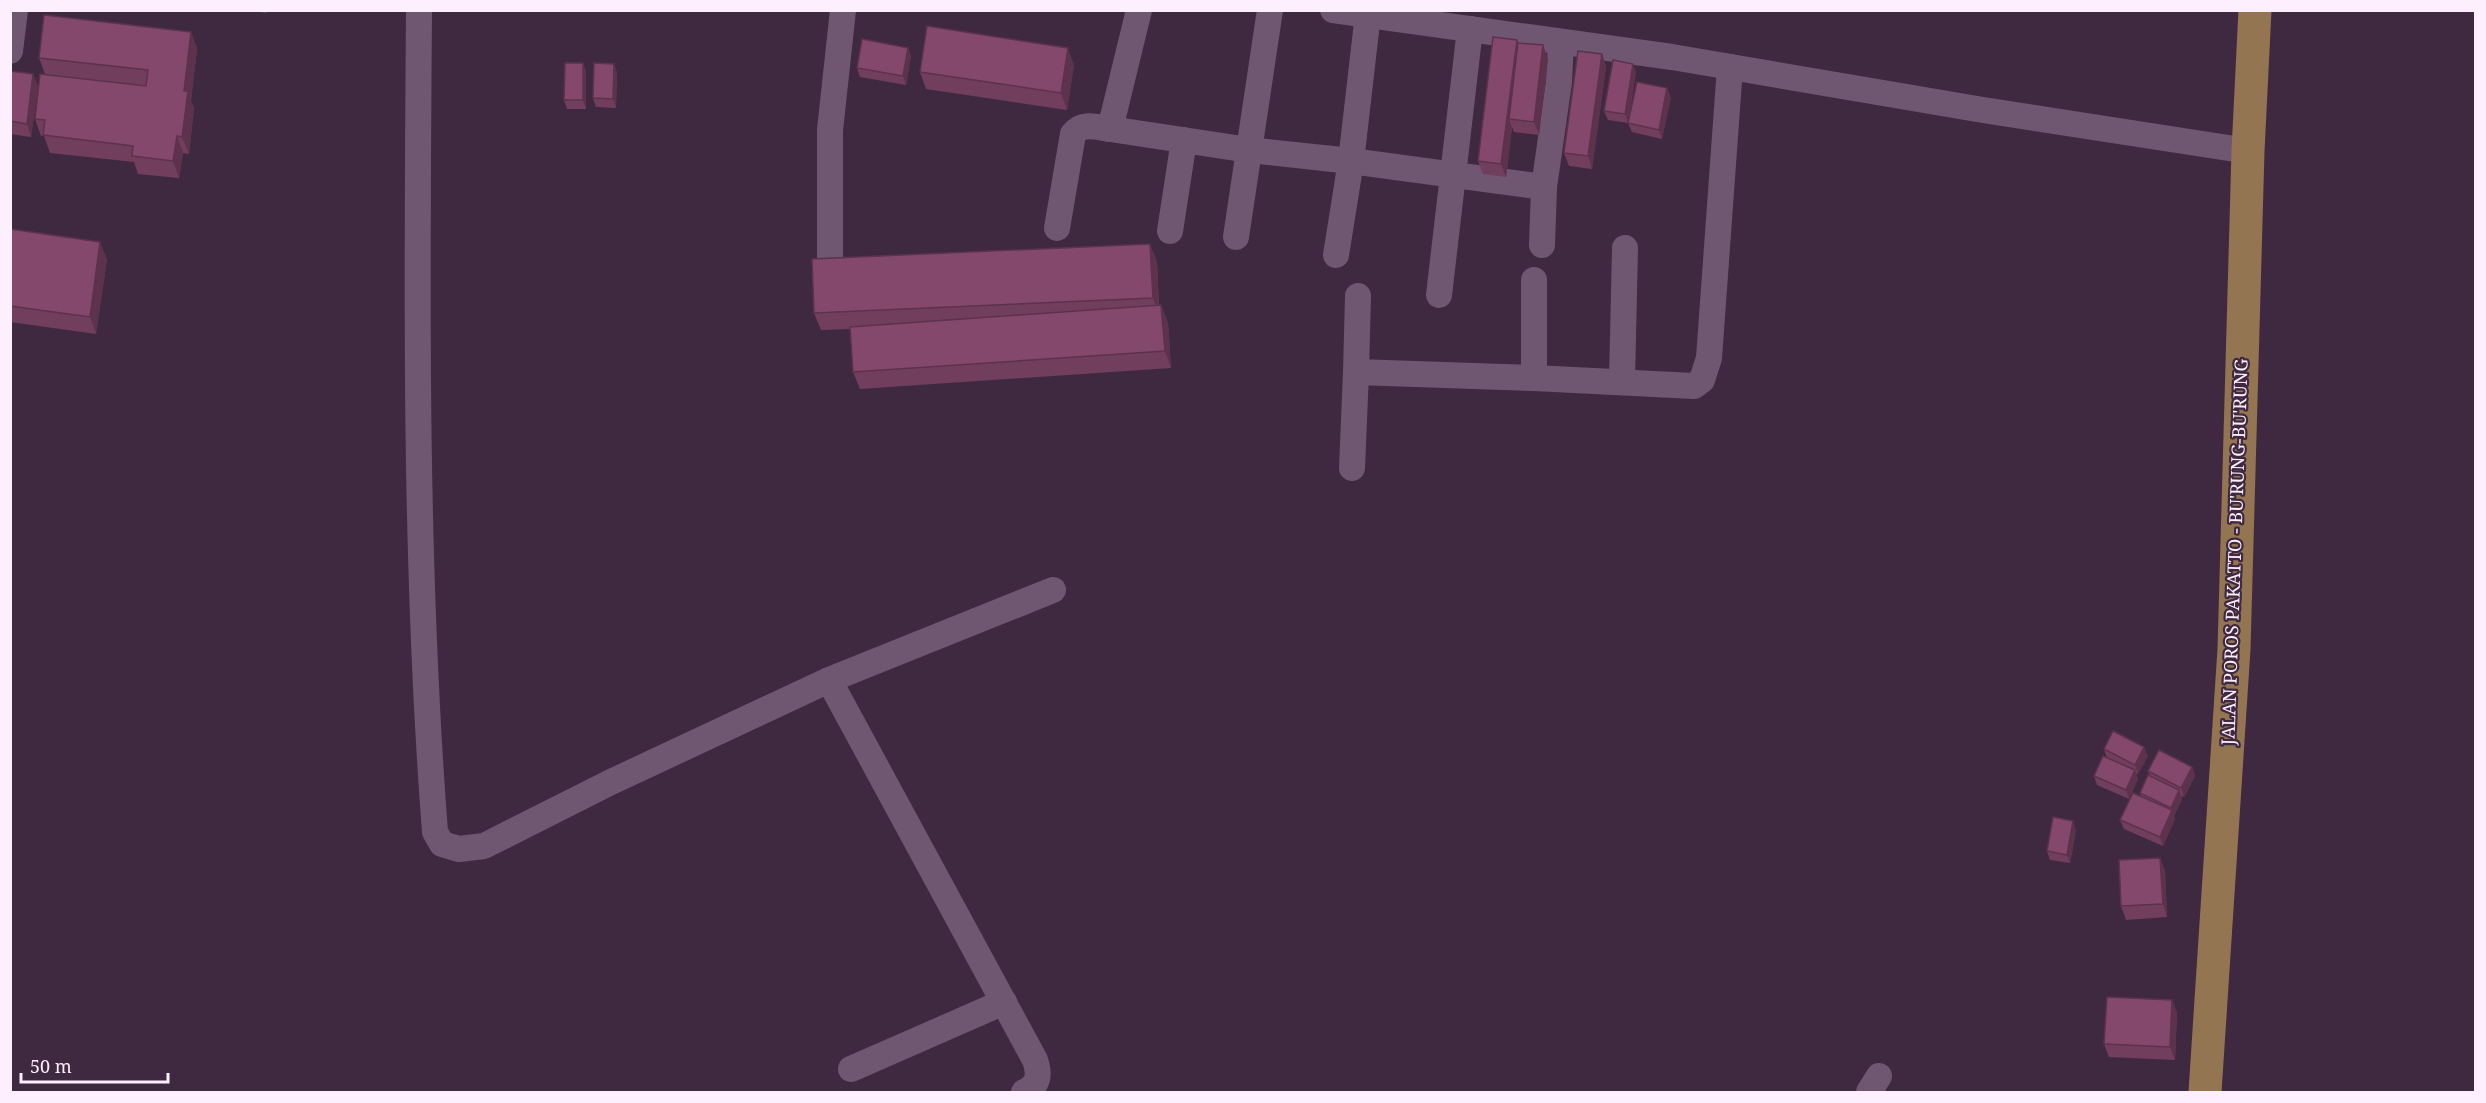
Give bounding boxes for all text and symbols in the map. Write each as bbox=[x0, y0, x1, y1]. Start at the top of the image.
street label: JALAN POROS PAKATTO - BU'RUNG-BU'RUNG bbox=[2215, 358, 2253, 747]
scale bar bbox=[21, 1046, 168, 1084]
text: 50 m bbox=[30, 1054, 72, 1078]

